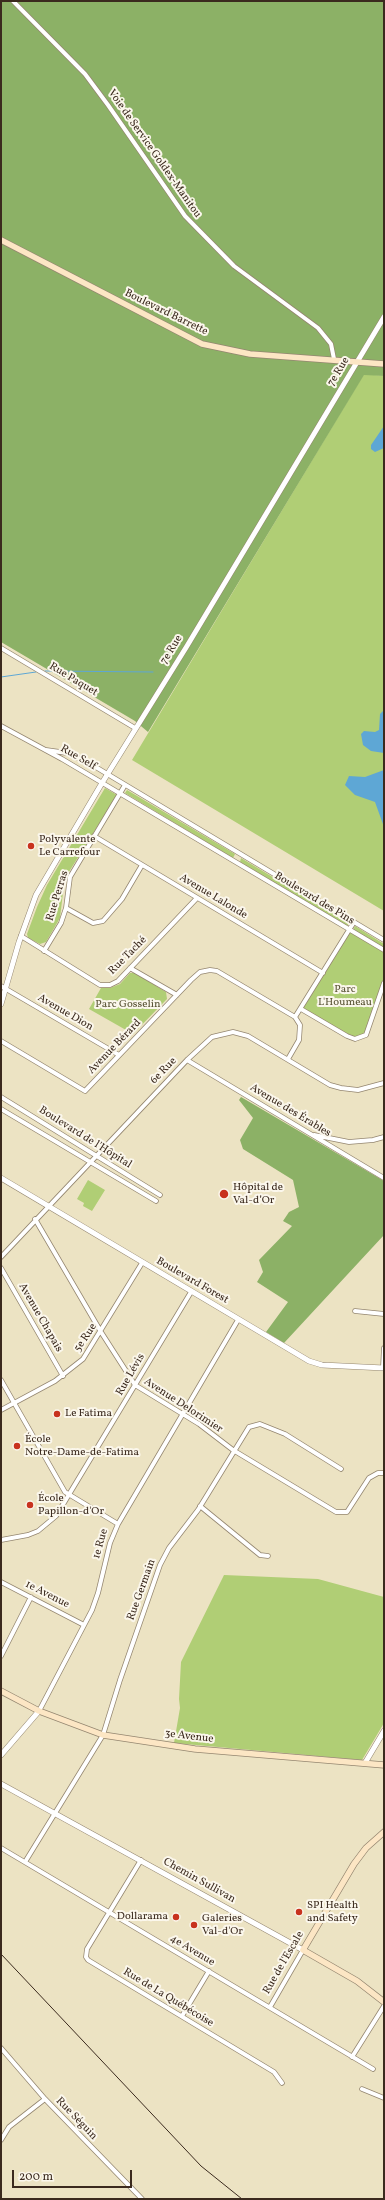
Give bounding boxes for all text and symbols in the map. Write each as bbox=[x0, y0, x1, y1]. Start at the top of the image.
street label: Voie de Service Goldex-Manitou bbox=[105, 87, 203, 221]
street label: Boulevard Barrette bbox=[122, 287, 210, 339]
street label: 7e Rue bbox=[325, 355, 353, 389]
street label: 7e Rue bbox=[158, 633, 186, 667]
street label: Rue Paquet bbox=[46, 660, 100, 700]
street label: Rue Self bbox=[58, 742, 98, 774]
place label: Polyvalente Le Carrefour bbox=[39, 833, 100, 859]
marker: Polyvalente Le Carrefour bbox=[26, 841, 36, 851]
street label: Rue Perras bbox=[44, 869, 72, 923]
street label: Boulevard des Pins bbox=[272, 870, 356, 928]
street label: Avenue Lalonde bbox=[177, 872, 249, 922]
street label: Rue Taché bbox=[106, 934, 150, 978]
park label: Parc L'Houmeau bbox=[318, 983, 372, 1009]
street label: Avenue Dion bbox=[35, 992, 95, 1034]
park label: Parc Gosselin bbox=[95, 998, 161, 1012]
street label: Avenue Bérard bbox=[86, 1017, 144, 1077]
street label: 6e Rue bbox=[148, 1055, 180, 1087]
street label: Avenue des Érables bbox=[247, 1082, 333, 1140]
street label: Boulevard de l'Hôpital bbox=[36, 1104, 134, 1172]
place label: Hôpital de Val-d’Or bbox=[233, 1181, 283, 1207]
marker: Hôpital de Val-d’Or bbox=[218, 1188, 230, 1200]
street label: Boulevard Forest bbox=[153, 1255, 231, 1307]
street label: Avenue Chapais bbox=[15, 1281, 65, 1355]
street label: 5e Rue bbox=[72, 1321, 100, 1355]
street label: Rue Lévis bbox=[114, 1352, 148, 1398]
street label: Avenue Delorimier bbox=[141, 1376, 225, 1436]
place label: Le Fatima bbox=[65, 1407, 112, 1421]
marker: Le Fatima bbox=[52, 1409, 62, 1419]
place label: École Notre-Dame-de-Fatima bbox=[25, 1433, 139, 1459]
marker: École Notre-Dame-de-Fatima bbox=[12, 1441, 22, 1451]
place label: École Papillon-d'Or bbox=[38, 1492, 104, 1518]
marker: École Papillon-d'Or bbox=[25, 1500, 35, 1510]
street label: 1e Rue bbox=[90, 1527, 112, 1561]
street label: Rue Germain bbox=[125, 1558, 159, 1622]
street label: 1e Avenue bbox=[23, 1578, 71, 1612]
street label: 3e Avenue bbox=[164, 1727, 214, 1747]
street label: Chemin Sullivan bbox=[160, 1856, 238, 1906]
place label: SPI Health and Safety bbox=[307, 1899, 358, 1925]
marker: SPI Health and Safety bbox=[294, 1907, 304, 1917]
place label: Dollarama bbox=[117, 1910, 168, 1924]
marker: Dollarama bbox=[171, 1912, 181, 1922]
place label: Galeries Val-d'Or bbox=[202, 1912, 243, 1938]
marker: Galeries Val-d'Or bbox=[189, 1920, 199, 1930]
street label: Rue de l'Escale bbox=[261, 1929, 307, 1997]
street label: 4e Avenue bbox=[167, 1932, 217, 1970]
street label: Rue de La Québécoise bbox=[120, 1966, 216, 2030]
street label: Rue Séguin bbox=[52, 2095, 100, 2143]
scale bar bbox=[14, 2162, 134, 2188]
text: 200 m bbox=[19, 2169, 53, 2185]

